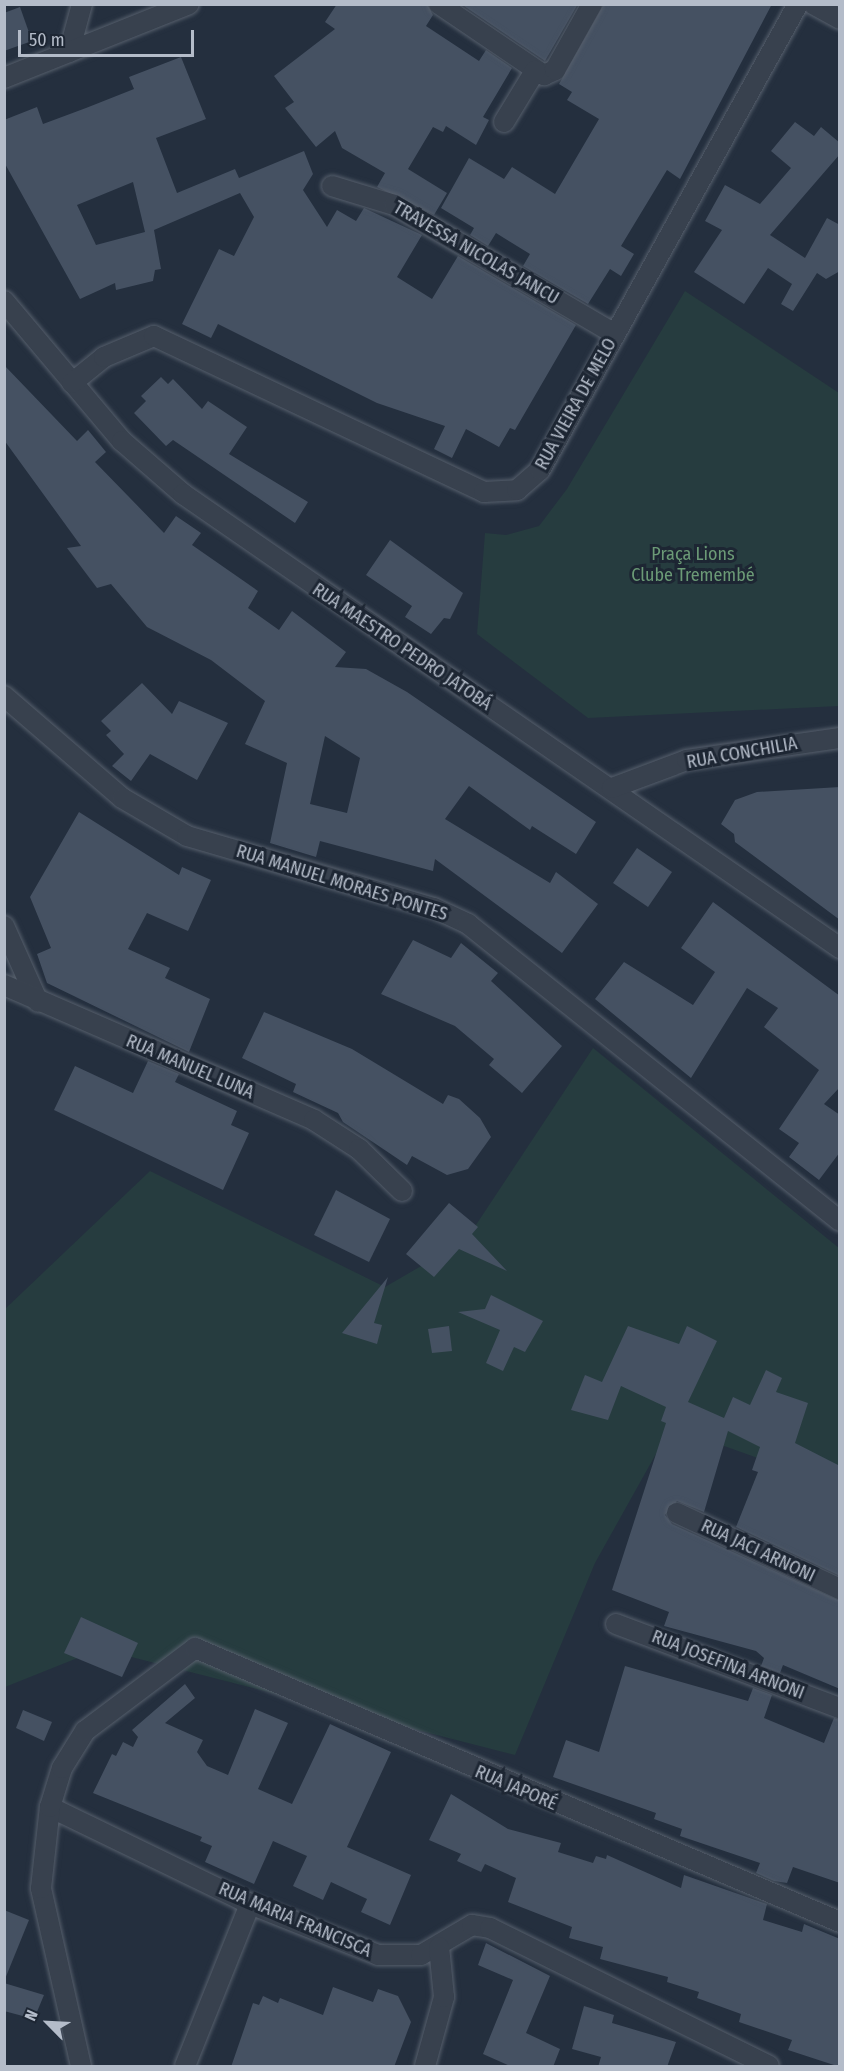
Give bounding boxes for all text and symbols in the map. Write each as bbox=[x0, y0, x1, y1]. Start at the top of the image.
scale bar bbox=[21, 18, 196, 56]
text: 50 m bbox=[29, 29, 65, 51]
street label: TRAVESSA NICOLAS JANCU bbox=[390, 197, 562, 309]
street label: RUA VIEIRA DE MELO bbox=[531, 334, 621, 474]
park label: Praça Lions Clube Tremembé bbox=[631, 544, 755, 586]
street label: RUA MAESTRO PEDRO JATOBÁ bbox=[308, 579, 496, 715]
street label: RUA CONCHILIA bbox=[685, 733, 799, 773]
street label: RUA MANUEL MORAES PONTES bbox=[234, 841, 450, 925]
street label: RUA MANUEL LUNA bbox=[123, 1030, 257, 1104]
street label: RUA JACI ARNONI bbox=[698, 1515, 818, 1587]
street label: RUA JOSEFINA ARNONI bbox=[649, 1626, 807, 1704]
street label: RUA JAPORÉ bbox=[472, 1761, 560, 1815]
street label: RUA MARIA FRANCISCA bbox=[215, 1878, 375, 1962]
north arrow bbox=[18, 1993, 78, 2053]
text: N bbox=[20, 2007, 42, 2024]

